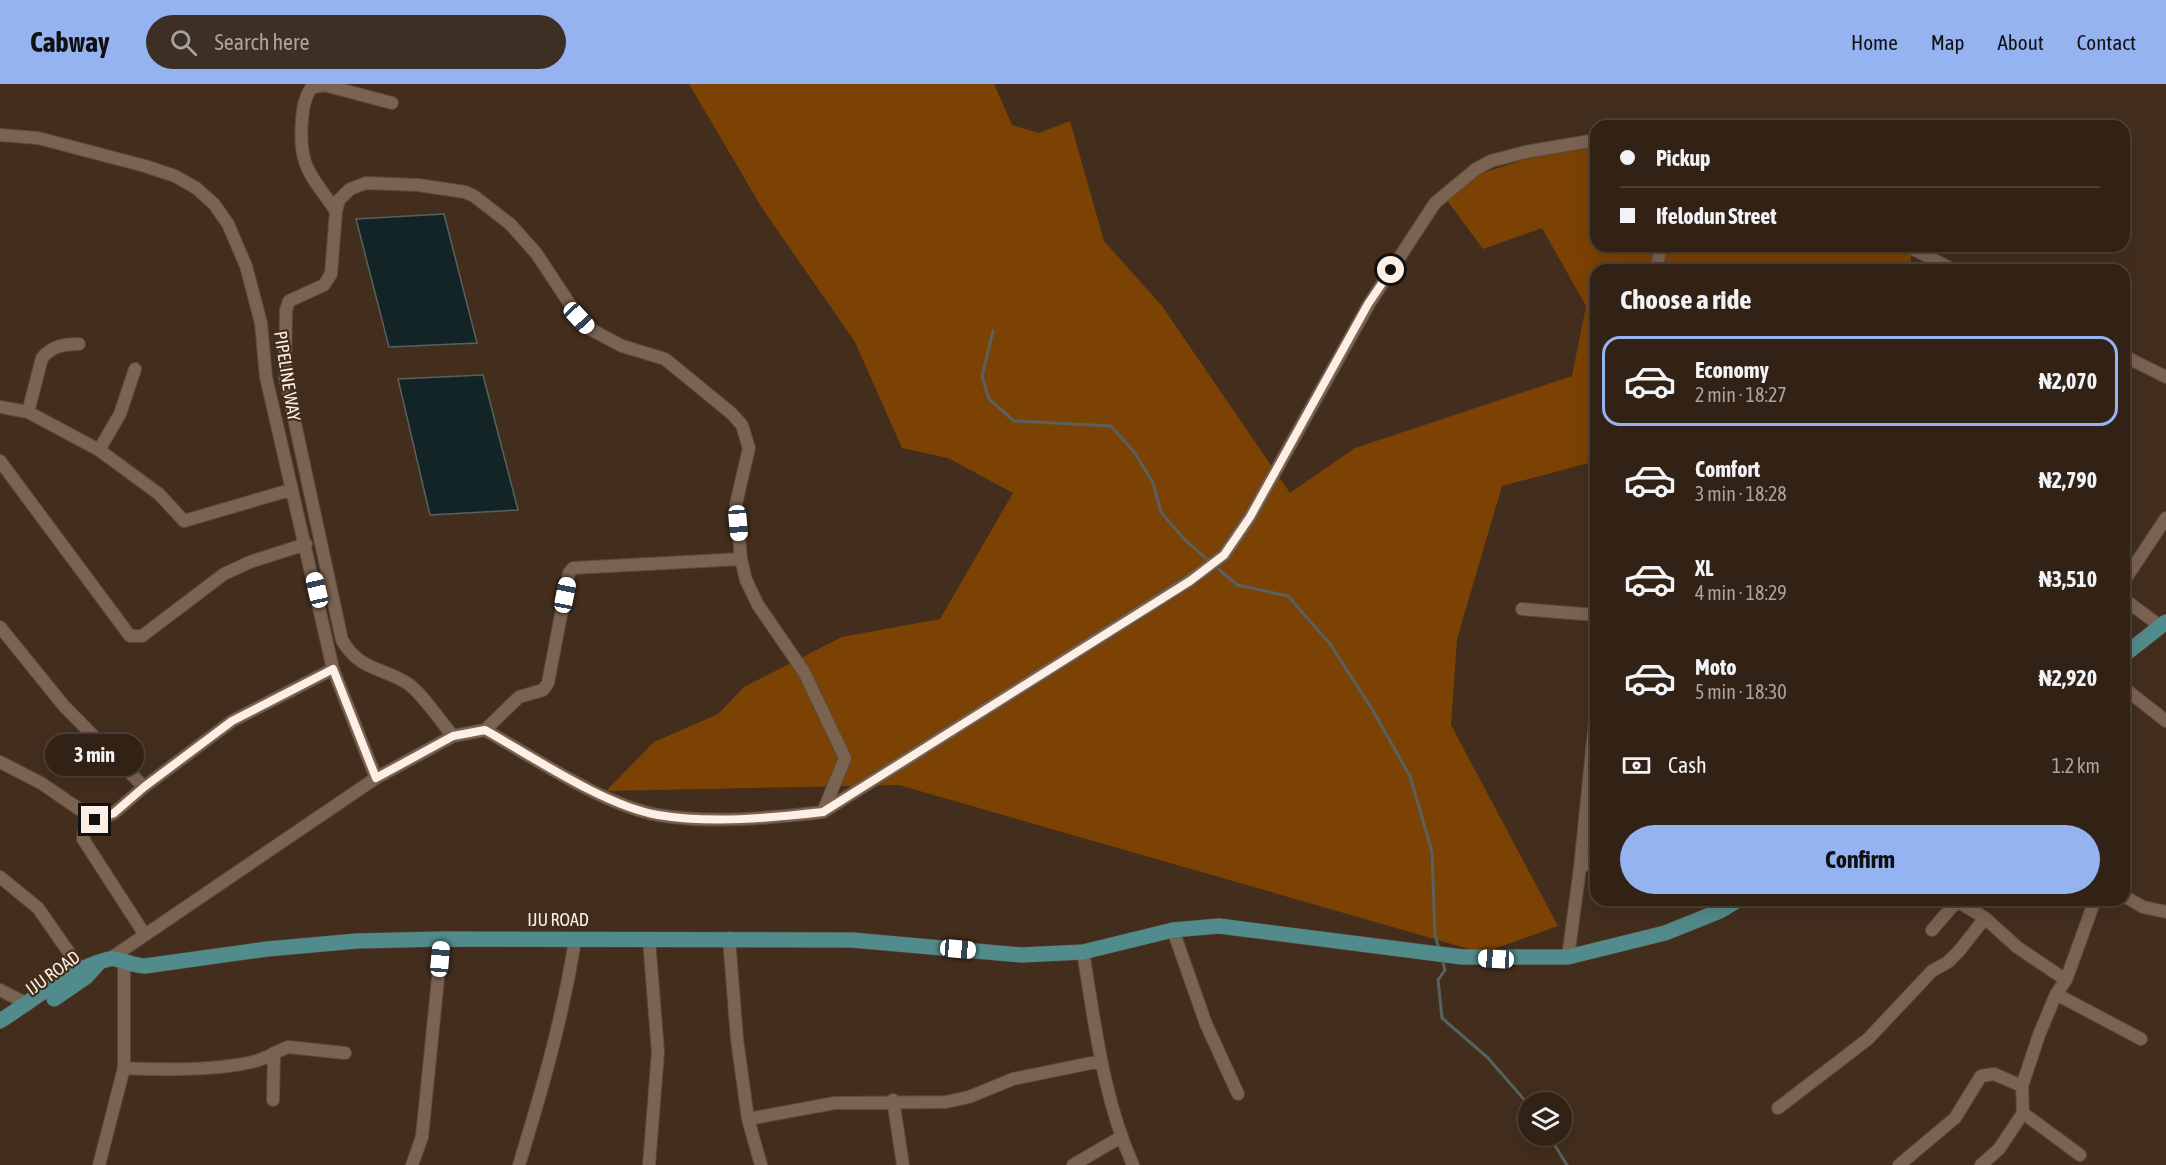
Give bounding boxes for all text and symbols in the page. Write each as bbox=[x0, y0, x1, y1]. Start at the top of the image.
search box bbox=[146, 15, 566, 69]
text: Cabway bbox=[30, 26, 110, 58]
icon: search bbox=[167, 26, 200, 59]
text: Search here bbox=[215, 29, 310, 55]
text: Home bbox=[1851, 30, 1898, 54]
text: Map bbox=[1931, 30, 1965, 54]
text: About bbox=[1998, 30, 2044, 54]
text: Contact bbox=[2077, 30, 2136, 54]
text: Pickup bbox=[1656, 145, 1711, 171]
text: Ifelodun Street bbox=[1656, 203, 1777, 229]
route start bbox=[1377, 256, 1404, 283]
text: Choose a ride bbox=[1620, 284, 1752, 315]
car bbox=[560, 299, 598, 337]
street label: PIPELINE WAY bbox=[270, 329, 305, 422]
icon: car bbox=[1623, 354, 1677, 408]
text: Economy bbox=[1695, 357, 1769, 383]
text: ₦2,070 bbox=[2039, 368, 2097, 394]
text: 2 min · 18:27 bbox=[1695, 383, 1787, 406]
icon: car bbox=[1623, 453, 1677, 507]
text: Comfort bbox=[1695, 456, 1760, 482]
text: ₦2,790 bbox=[2039, 467, 2097, 493]
text: 3 min · 18:28 bbox=[1695, 482, 1787, 505]
car bbox=[727, 504, 749, 542]
icon: car bbox=[1623, 552, 1677, 606]
text: XL bbox=[1695, 555, 1713, 581]
text: ₦3,510 bbox=[2039, 566, 2097, 592]
car bbox=[304, 570, 330, 610]
car bbox=[553, 576, 577, 614]
text: 4 min · 18:29 bbox=[1695, 581, 1787, 604]
icon: car bbox=[1623, 651, 1677, 705]
text: Moto bbox=[1695, 654, 1737, 680]
text: ₦2,920 bbox=[2039, 665, 2097, 691]
text: 5 min · 18:30 bbox=[1695, 680, 1787, 703]
callout: 3 min bbox=[46, 733, 144, 775]
text: 3 min bbox=[74, 743, 115, 766]
icon: cash bbox=[1620, 749, 1653, 782]
text: Cash bbox=[1668, 752, 1707, 778]
text: 1.2 km bbox=[2052, 754, 2100, 777]
route end bbox=[81, 806, 108, 833]
button: Confirm bbox=[1620, 825, 2100, 894]
street label: IJU ROAD bbox=[527, 909, 589, 930]
car bbox=[939, 938, 977, 960]
car bbox=[429, 940, 451, 978]
street label: IJU ROAD bbox=[22, 946, 84, 999]
car bbox=[1478, 949, 1514, 969]
map controls bbox=[1518, 1092, 1572, 1146]
button: layers bbox=[1518, 1092, 1572, 1146]

